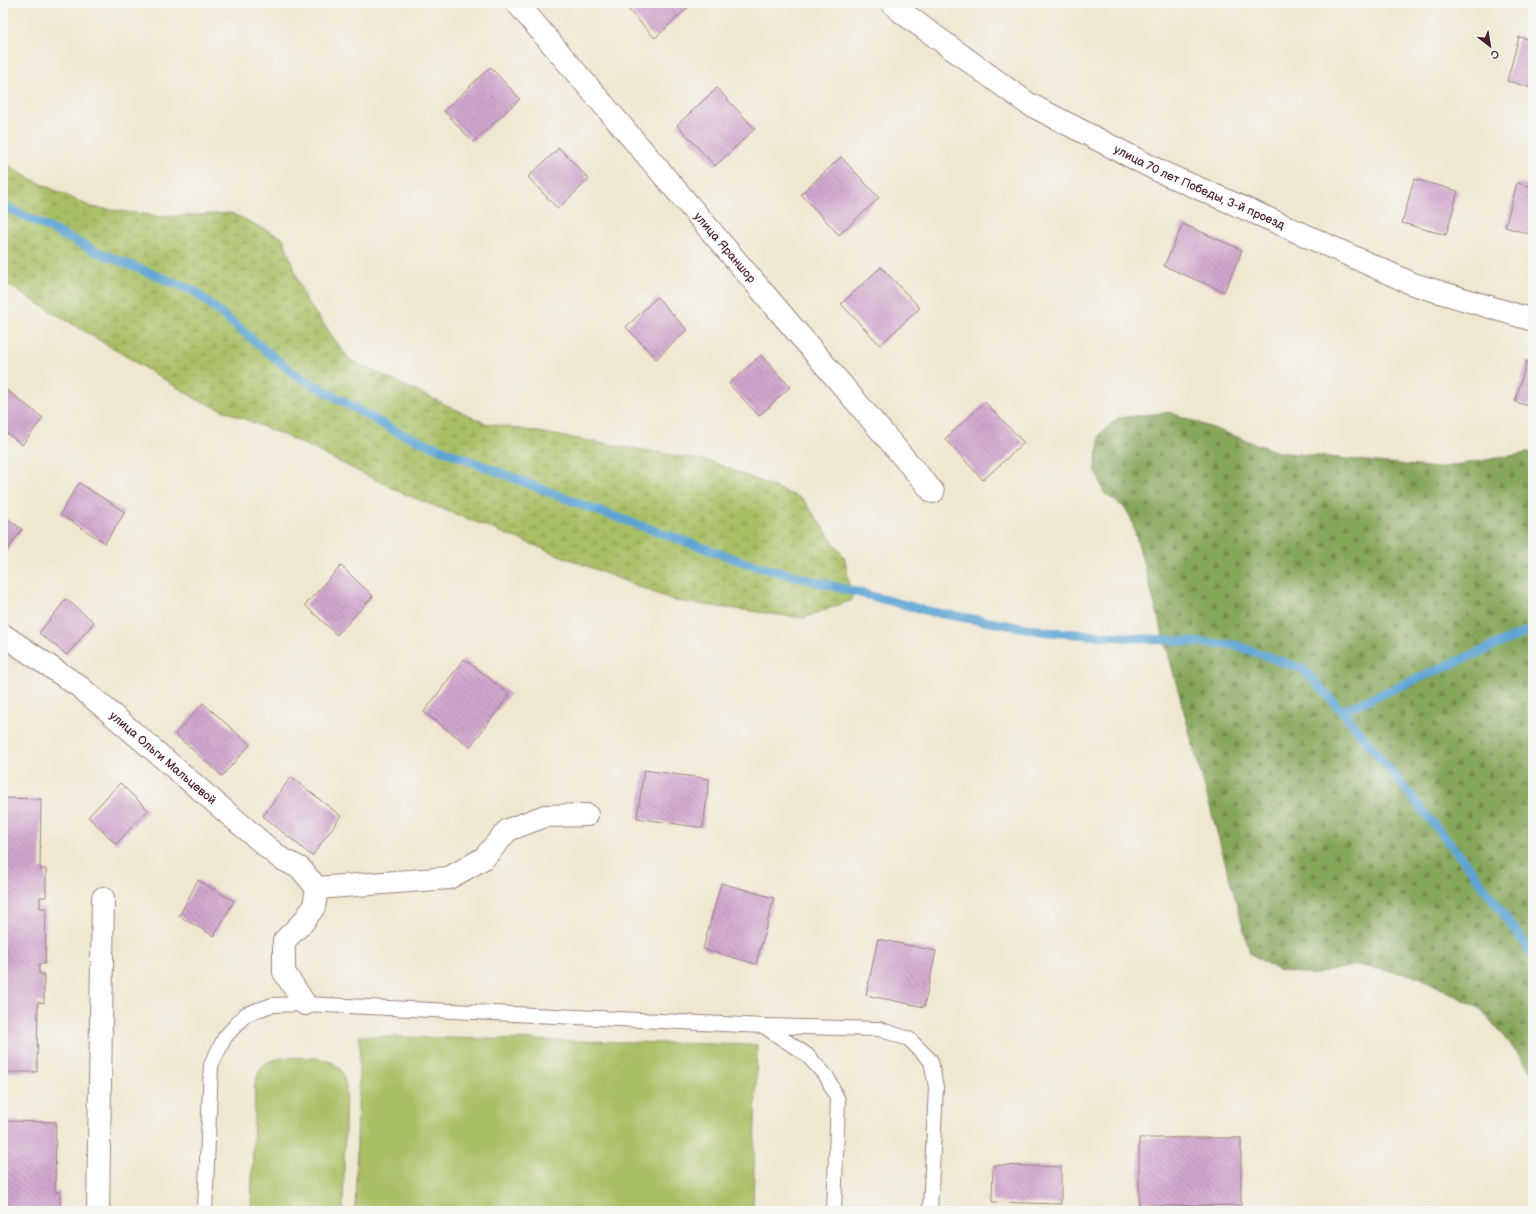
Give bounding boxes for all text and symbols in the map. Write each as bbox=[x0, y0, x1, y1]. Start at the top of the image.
north arrow bbox=[1470, 26, 1510, 66]
text: С bbox=[1488, 47, 1502, 62]
street label: улица 70 лет Победы, 3-й проезд bbox=[1111, 142, 1288, 233]
street label: улица Яраншор bbox=[690, 209, 759, 286]
street label: улица Ольги Мальцевой bbox=[106, 708, 219, 808]

